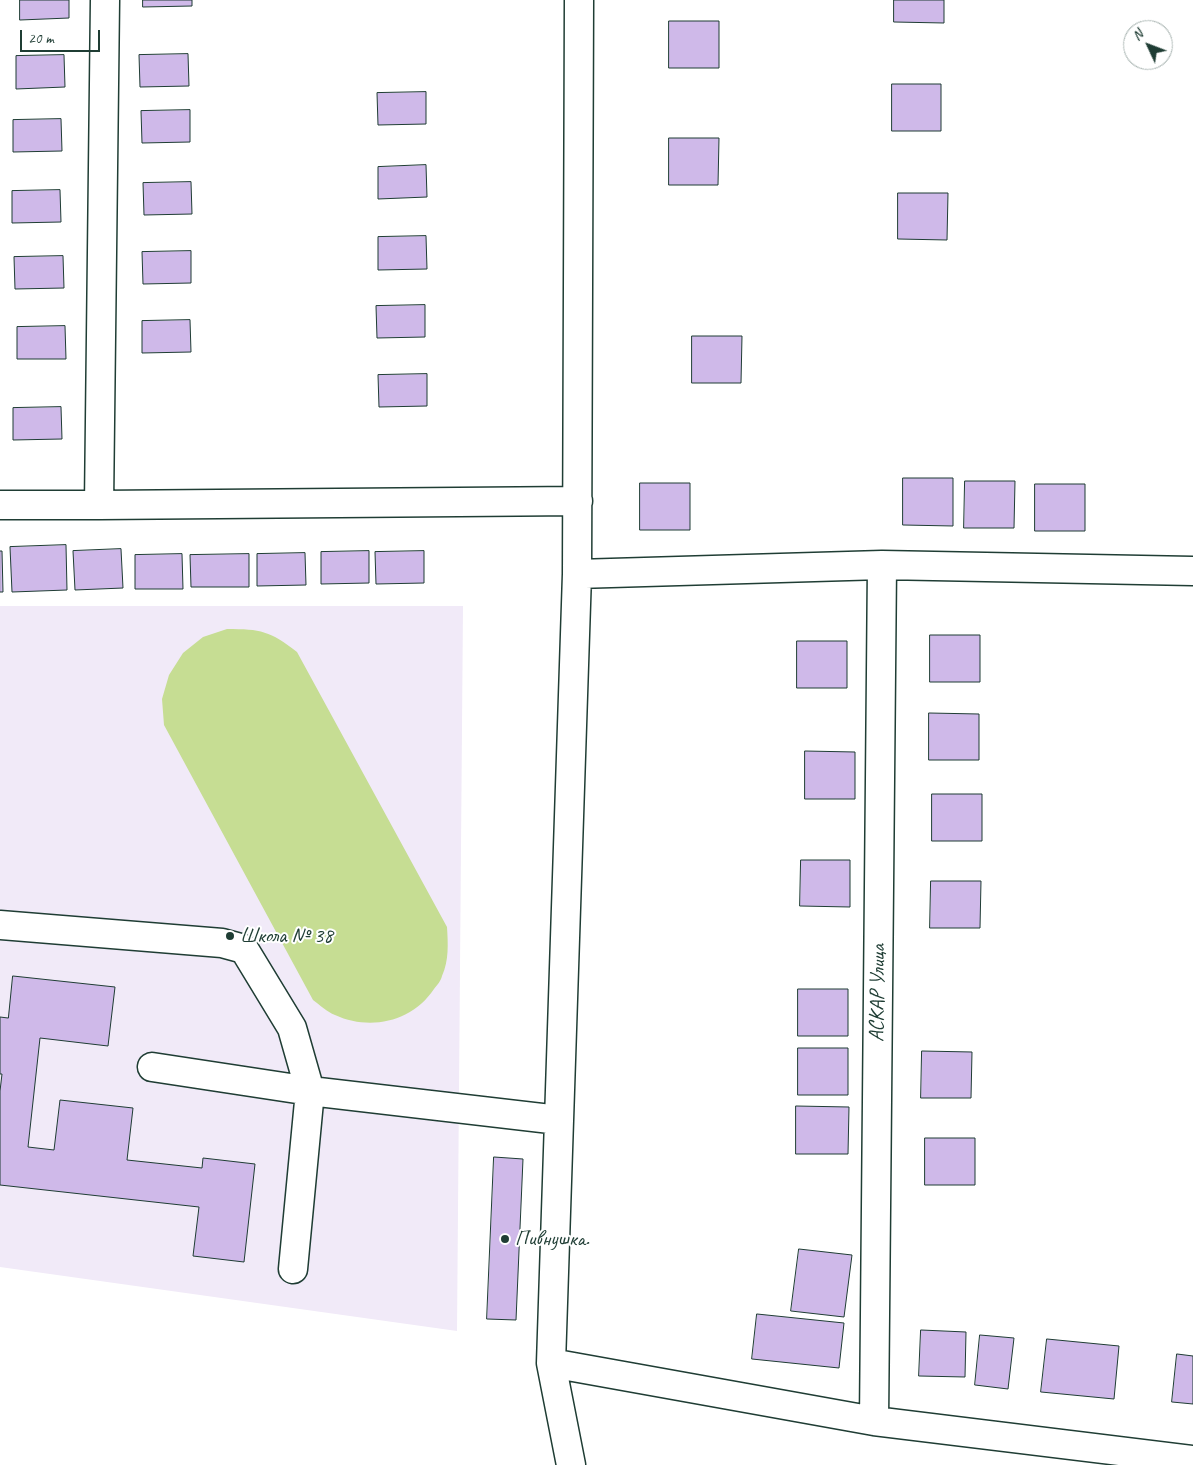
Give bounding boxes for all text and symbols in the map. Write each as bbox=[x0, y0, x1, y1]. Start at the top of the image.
scale bar bbox=[22, 20, 102, 52]
north arrow bbox=[1123, 20, 1173, 70]
text: N bbox=[1128, 26, 1147, 44]
text: 20 m bbox=[28, 29, 54, 48]
place label: Школа № 38 bbox=[240, 923, 333, 949]
marker: Школа № 38 bbox=[224, 930, 236, 942]
street label: АСКАР Улица bbox=[865, 944, 891, 1042]
place label: Пивнушка. bbox=[515, 1226, 589, 1252]
marker: Пивнушка. bbox=[499, 1233, 511, 1245]

